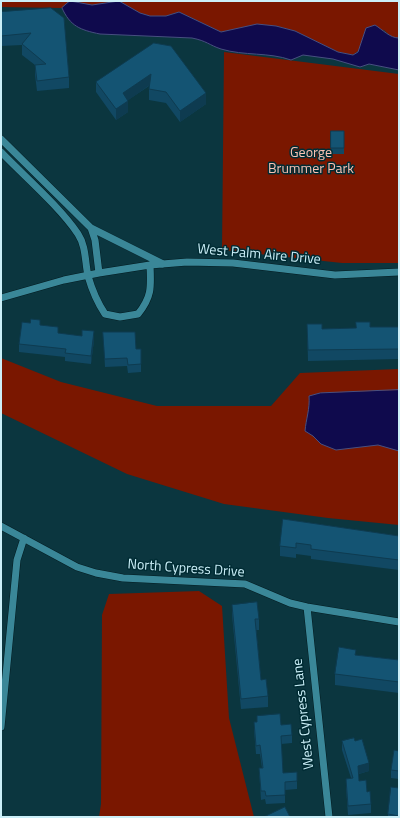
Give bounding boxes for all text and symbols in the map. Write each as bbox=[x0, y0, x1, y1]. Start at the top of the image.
park label: George Brummer Park bbox=[268, 146, 354, 178]
street label: West Palm Aire Drive bbox=[197, 241, 321, 269]
street label: North Cypress Drive bbox=[127, 557, 245, 581]
street label: West Cypress Lane bbox=[290, 658, 318, 770]

